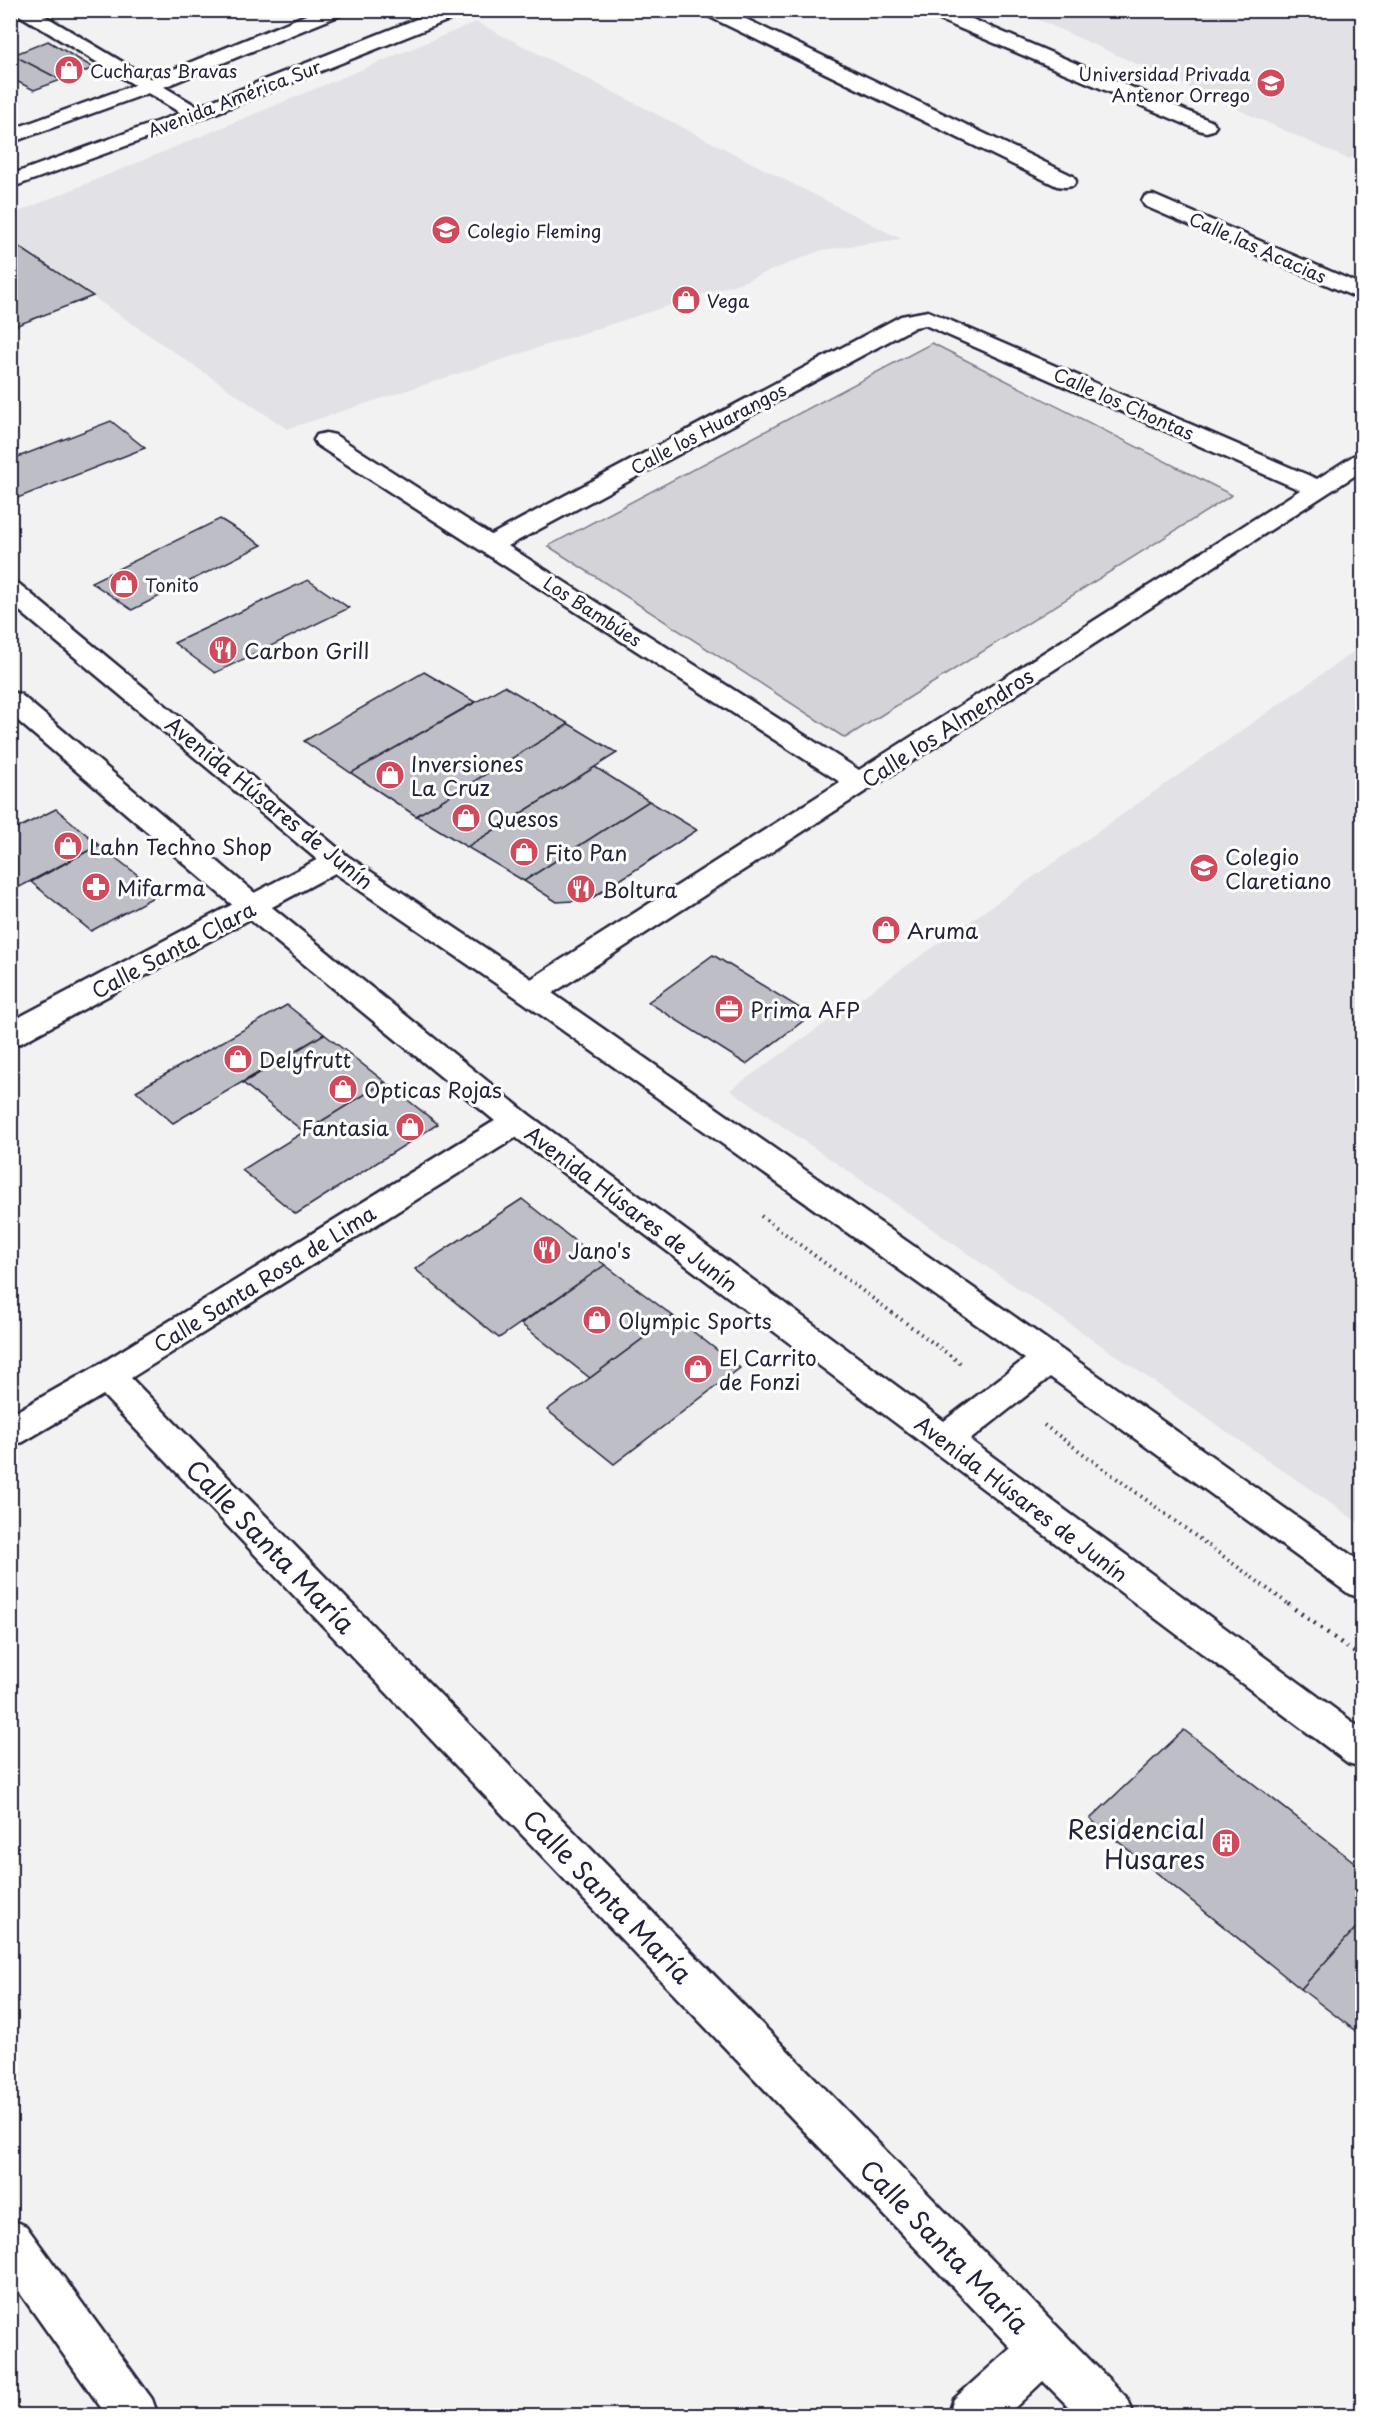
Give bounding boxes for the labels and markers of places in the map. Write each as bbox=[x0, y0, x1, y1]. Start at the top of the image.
shop icon: Cucharas Bravas bbox=[53, 54, 85, 86]
place label: Cucharas Bravas bbox=[90, 57, 237, 84]
place label: Universidad Privada Antenor Orrego bbox=[1078, 60, 1250, 108]
school or university icon: Universidad Privada Antenor Orrego bbox=[1255, 67, 1287, 99]
school or university icon: Colegio Fleming bbox=[430, 214, 462, 246]
place label: Colegio Fleming bbox=[467, 217, 601, 244]
shop icon: Vega bbox=[670, 284, 702, 316]
place label: Vega bbox=[707, 287, 750, 314]
shop icon: Tonito bbox=[108, 568, 140, 600]
place label: Tonito bbox=[145, 571, 199, 598]
restaurant icon: Carbon Grill bbox=[207, 634, 239, 666]
place label: Carbon Grill bbox=[244, 634, 369, 666]
place label: Inversiones La Cruz bbox=[411, 747, 524, 803]
shop icon: Inversiones La Cruz bbox=[374, 759, 406, 791]
shop icon: Quesos bbox=[450, 802, 482, 834]
place label: Quesos bbox=[487, 802, 558, 834]
shop icon: Lahn Techno Shop bbox=[52, 830, 84, 862]
place label: Lahn Techno Shop bbox=[89, 830, 272, 862]
shop icon: Fito Pan bbox=[508, 836, 540, 868]
place label: Fito Pan bbox=[545, 836, 627, 868]
place label: Colegio Claretiano bbox=[1225, 840, 1331, 896]
school or university icon: Colegio Claretiano bbox=[1188, 852, 1220, 884]
pharmacy icon: Mifarma bbox=[80, 871, 112, 903]
place label: Mifarma bbox=[117, 871, 206, 903]
restaurant icon: Boltura bbox=[565, 873, 597, 905]
place label: Boltura bbox=[602, 873, 678, 905]
shop icon: Aruma bbox=[870, 914, 902, 946]
place label: Aruma bbox=[907, 914, 978, 946]
office icon: Prima AFP bbox=[713, 993, 745, 1025]
place label: Prima AFP bbox=[750, 993, 860, 1025]
shop icon: Delyfrutt bbox=[222, 1043, 254, 1075]
place label: Delyfrutt bbox=[259, 1043, 351, 1075]
shop icon: Opticas Rojas bbox=[327, 1073, 359, 1105]
place label: Opticas Rojas bbox=[364, 1073, 502, 1105]
place label: Fantasia bbox=[301, 1111, 389, 1143]
shop icon: Fantasia bbox=[394, 1111, 426, 1143]
restaurant icon: Jano's bbox=[531, 1234, 563, 1266]
place label: Jano's bbox=[568, 1234, 631, 1266]
shop icon: Olympic Sports bbox=[581, 1304, 613, 1336]
place label: Olympic Sports bbox=[618, 1304, 772, 1336]
place label: El Carrito de Fonzi bbox=[719, 1341, 817, 1397]
shop icon: El Carrito de Fonzi bbox=[682, 1353, 714, 1385]
place label: Residencial Husares bbox=[1067, 1809, 1205, 1878]
building icon: Residencial Husares bbox=[1210, 1827, 1242, 1859]

